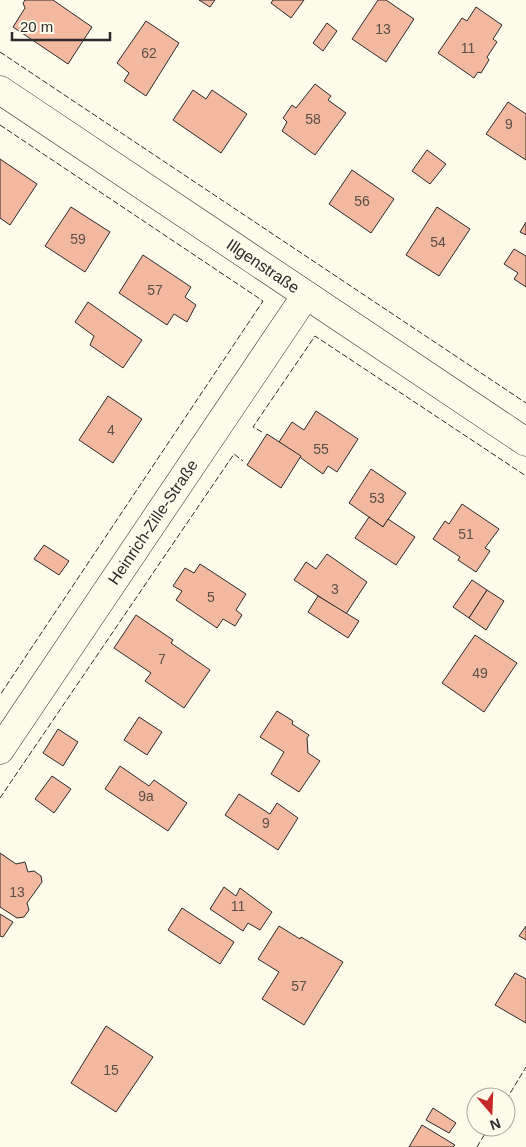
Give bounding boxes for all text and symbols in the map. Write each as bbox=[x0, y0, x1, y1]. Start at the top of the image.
scale bar bbox=[12, 10, 110, 42]
text: 20 m bbox=[20, 18, 53, 35]
house number: 13 bbox=[375, 21, 391, 37]
house number: 11 bbox=[461, 40, 475, 56]
house number: 62 bbox=[141, 45, 157, 61]
house number: 58 bbox=[305, 111, 321, 127]
house number: 9 bbox=[505, 116, 513, 132]
house number: 56 bbox=[354, 193, 370, 209]
house number: 59 bbox=[70, 231, 86, 247]
house number: 54 bbox=[430, 234, 446, 250]
street label: Illgenstraße bbox=[224, 236, 302, 296]
house number: 57 bbox=[147, 282, 163, 298]
house number: 4 bbox=[107, 422, 115, 438]
house number: 55 bbox=[313, 441, 329, 457]
street label: Heinrich-Zille-Straße bbox=[105, 456, 201, 588]
house number: 53 bbox=[369, 490, 385, 506]
house number: 51 bbox=[458, 526, 474, 542]
house number: 3 bbox=[331, 581, 339, 597]
house number: 5 bbox=[207, 589, 215, 605]
house number: 7 bbox=[158, 651, 166, 667]
house number: 49 bbox=[472, 665, 488, 681]
house number: 9a bbox=[138, 788, 154, 804]
house number: 9 bbox=[262, 815, 270, 831]
house number: 13 bbox=[9, 884, 25, 900]
house number: 11 bbox=[231, 898, 245, 914]
house number: 57 bbox=[291, 978, 307, 994]
house number: 15 bbox=[103, 1062, 119, 1078]
north arrow bbox=[466, 1087, 516, 1137]
text: N bbox=[488, 1115, 503, 1134]

